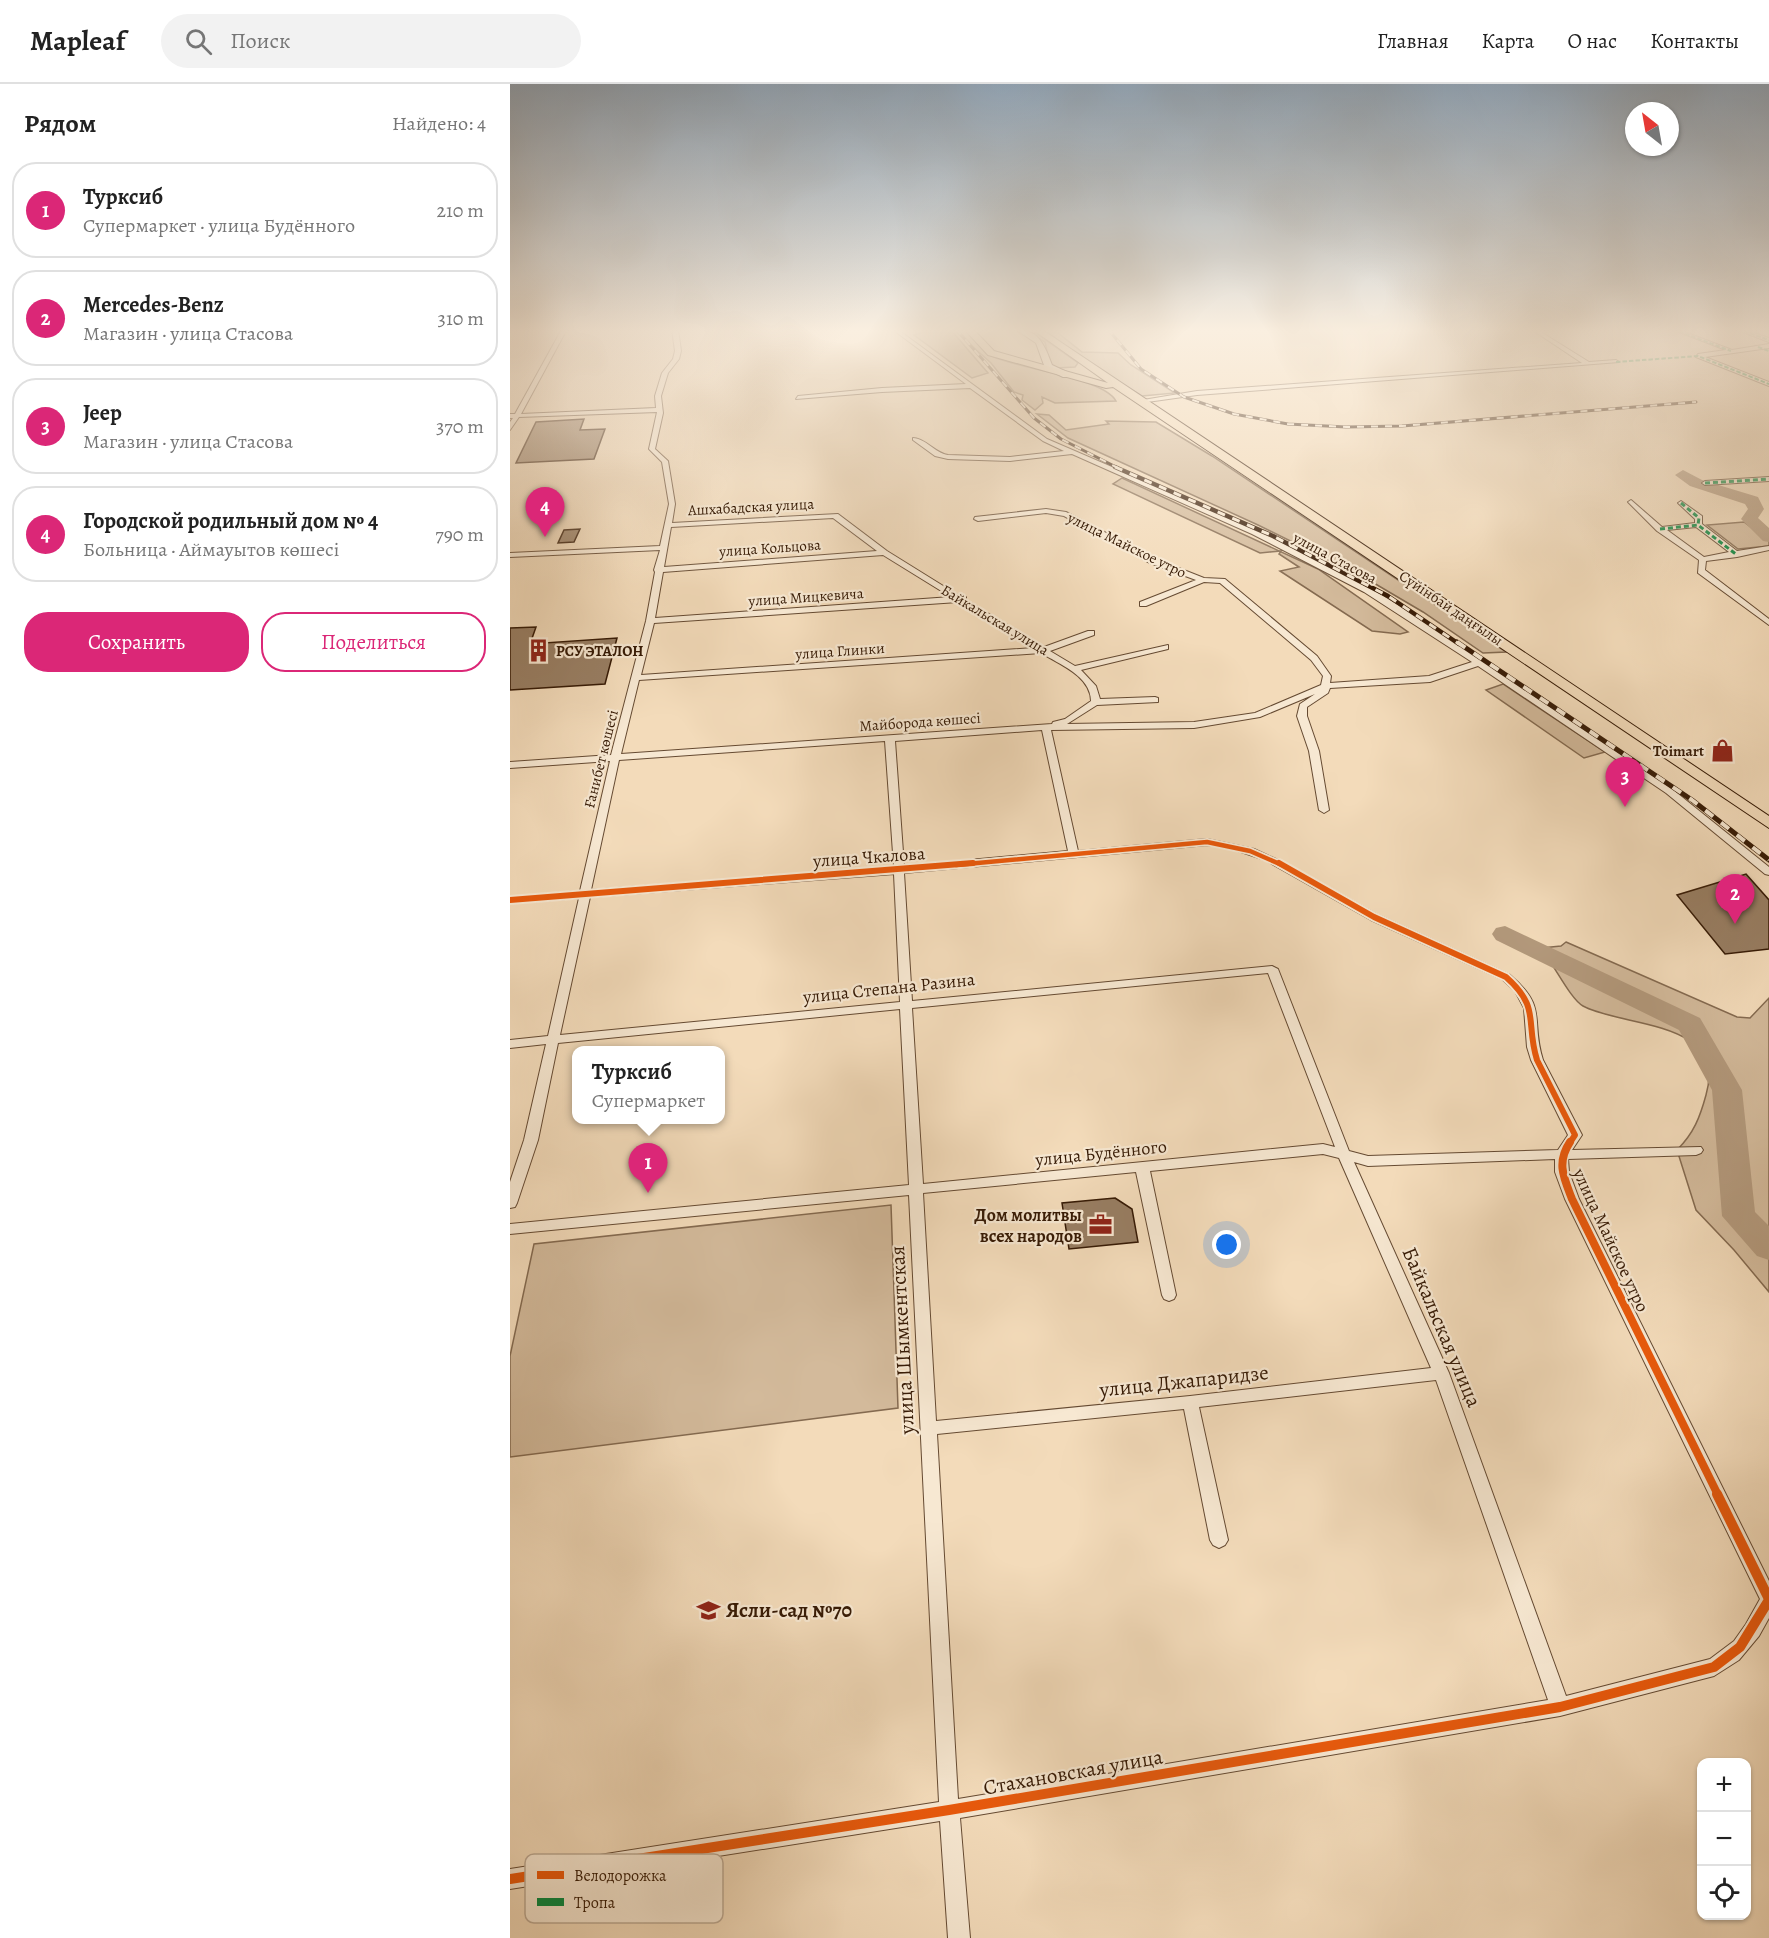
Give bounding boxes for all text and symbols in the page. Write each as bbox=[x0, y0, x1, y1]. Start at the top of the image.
search box bbox=[161, 14, 581, 68]
text: Mapleaf bbox=[30, 22, 125, 60]
icon: search bbox=[182, 25, 215, 58]
text: Поиск bbox=[230, 26, 290, 56]
text: Главная bbox=[1377, 27, 1449, 55]
text: Карта bbox=[1482, 27, 1534, 55]
text: О нас bbox=[1567, 27, 1617, 55]
text: Контакты bbox=[1650, 27, 1739, 55]
north arrow bbox=[1625, 102, 1679, 156]
text: Рядом bbox=[24, 106, 96, 141]
text: Найдено: 4 bbox=[392, 110, 486, 137]
text: Турксиб bbox=[83, 182, 163, 212]
text: 1 bbox=[42, 197, 49, 224]
text: 210 m bbox=[436, 197, 484, 224]
text: Супермаркет · улица Будённого bbox=[83, 212, 355, 239]
text: Mercedes-Benz bbox=[83, 290, 224, 320]
text: 2 bbox=[41, 305, 50, 332]
text: 310 m bbox=[438, 305, 484, 332]
text: Магазин · улица Стасова bbox=[83, 320, 293, 347]
text: Jeep bbox=[83, 398, 122, 428]
text: 3 bbox=[41, 413, 50, 440]
text: 370 m bbox=[436, 413, 484, 440]
text: Магазин · улица Стасова bbox=[83, 428, 293, 455]
pin: 4 bbox=[525, 488, 564, 537]
street label: Ашхабадская улица bbox=[686, 494, 815, 520]
text: Городской родильный дом № 4 bbox=[83, 506, 378, 536]
street label: улица Майское утро bbox=[1063, 507, 1190, 582]
text: 4 bbox=[41, 521, 50, 548]
text: 790 m bbox=[435, 521, 484, 548]
street label: улица Стасова bbox=[1289, 527, 1380, 588]
street label: улица Кольцова bbox=[717, 534, 822, 562]
text: Больница · Аймауытов көшесі bbox=[83, 536, 339, 563]
street label: Сүйінбай даңғылы bbox=[1395, 566, 1507, 650]
street label: Байкальская улица bbox=[937, 580, 1053, 660]
street label: улица Мицкевича bbox=[747, 583, 864, 611]
button: Сохранить bbox=[24, 612, 249, 672]
button: Поделиться bbox=[261, 612, 486, 672]
building icon: РСУ ЭТАЛОН bbox=[525, 638, 551, 664]
street label: улица Глинки bbox=[794, 638, 886, 664]
place label: РСУ ЭТАЛОН bbox=[556, 641, 644, 661]
street label: Ғанибет көшесі bbox=[579, 708, 623, 810]
street label: Майборода көшесі bbox=[859, 708, 981, 736]
shop icon: Toimart bbox=[1709, 738, 1735, 764]
place label: Toimart bbox=[1653, 741, 1704, 761]
pin: 3 bbox=[1606, 758, 1644, 807]
street label: улица Чкалова bbox=[811, 841, 927, 873]
pin: 2 bbox=[1716, 874, 1754, 924]
street label: улица Степана Разина bbox=[801, 967, 977, 1009]
popup bbox=[572, 1046, 725, 1124]
text: Турксиб bbox=[592, 1057, 672, 1087]
text: Супермаркет bbox=[592, 1087, 705, 1114]
street label: улица Будённого bbox=[1033, 1134, 1168, 1172]
pin: 1 bbox=[628, 1144, 668, 1193]
street label: улица Майское утро bbox=[1567, 1163, 1655, 1316]
place label: Дом молитвы всех народов bbox=[974, 1203, 1082, 1248]
office icon: Дом молитвы всех народов bbox=[1087, 1212, 1113, 1238]
your location bbox=[1212, 1230, 1241, 1259]
street label: Байкальская улица bbox=[1396, 1243, 1489, 1412]
street label: улица Шымкентская bbox=[883, 1245, 921, 1436]
street label: улица Джапаридзе bbox=[1097, 1358, 1270, 1404]
place label: Ясли-сад №70 bbox=[726, 1596, 852, 1624]
school or university icon: Ясли-сад №70 bbox=[695, 1597, 721, 1623]
street label: Стахановская улица bbox=[981, 1742, 1165, 1802]
map controls bbox=[1697, 1758, 1751, 1920]
button: + bbox=[1697, 1758, 1751, 1812]
button: − bbox=[1697, 1812, 1751, 1866]
legend bbox=[525, 1854, 723, 1923]
text: Велодорожка bbox=[574, 1865, 667, 1887]
button: locate bbox=[1697, 1866, 1751, 1920]
text: Тропа bbox=[574, 1892, 616, 1914]

